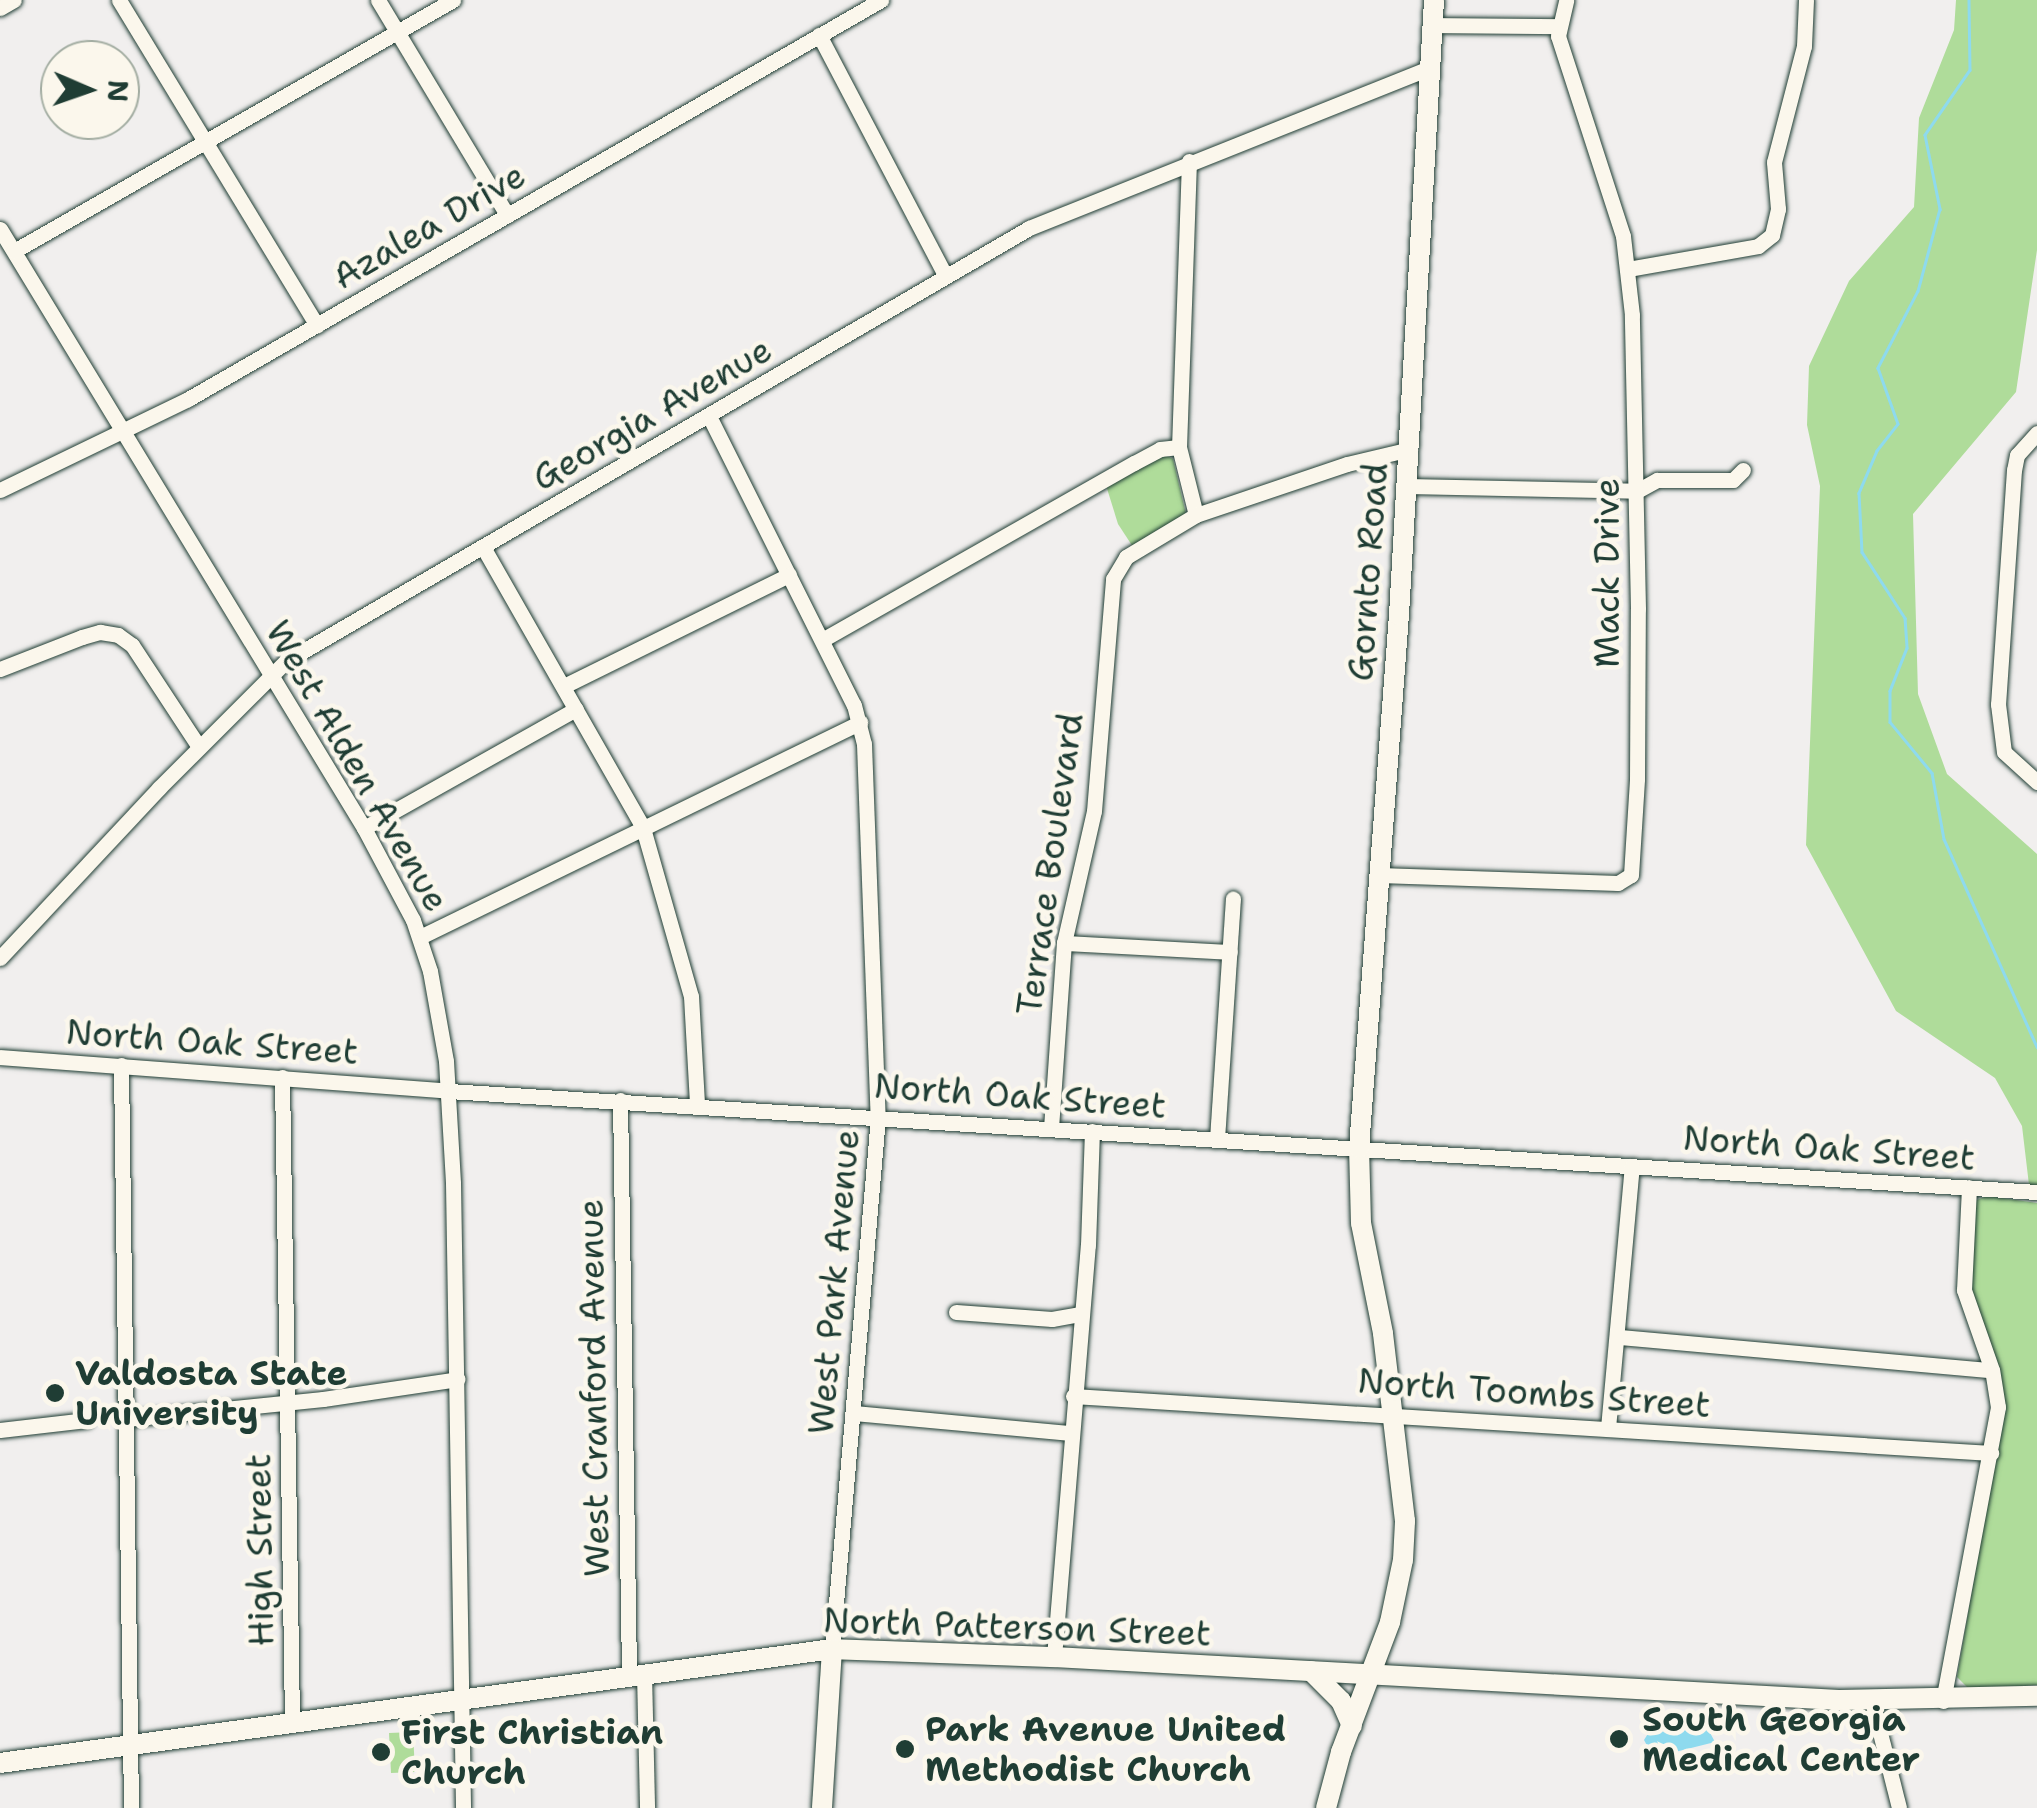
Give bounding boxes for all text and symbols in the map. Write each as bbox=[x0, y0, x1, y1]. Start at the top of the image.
north arrow bbox=[40, 40, 140, 140]
text: N bbox=[99, 79, 137, 103]
street label: Azalea Drive bbox=[325, 154, 533, 298]
street label: Georgia Avenue bbox=[525, 329, 779, 499]
street label: Gornto Road bbox=[1339, 461, 1397, 683]
street label: Mack Drive bbox=[1586, 478, 1628, 668]
street label: West Alden Avenue bbox=[257, 613, 457, 919]
street label: Terrace Boulevard bbox=[1008, 710, 1092, 1018]
street label: North Oak Street bbox=[64, 1011, 360, 1073]
street label: North Oak Street bbox=[872, 1065, 1168, 1127]
street label: North Oak Street bbox=[1681, 1117, 1977, 1179]
street label: West Park Avenue bbox=[800, 1128, 868, 1436]
street label: West Cranford Avenue bbox=[570, 1199, 618, 1577]
place label: Valdosta State University bbox=[75, 1352, 347, 1434]
street label: North Toombs Street bbox=[1356, 1360, 1712, 1426]
marker: Valdosta State University bbox=[44, 1382, 66, 1404]
street label: High Street bbox=[237, 1453, 283, 1647]
street label: North Patterson Street bbox=[822, 1599, 1212, 1655]
place label: South Georgia Medical Center bbox=[1642, 1698, 1920, 1780]
place label: Park Avenue United Methodist Church bbox=[925, 1708, 1286, 1790]
place label: First Christian Church bbox=[401, 1711, 663, 1793]
marker: South Georgia Medical Center bbox=[1606, 1726, 1632, 1752]
marker: Park Avenue United Methodist Church bbox=[894, 1738, 916, 1760]
marker: First Christian Church bbox=[370, 1741, 392, 1763]

